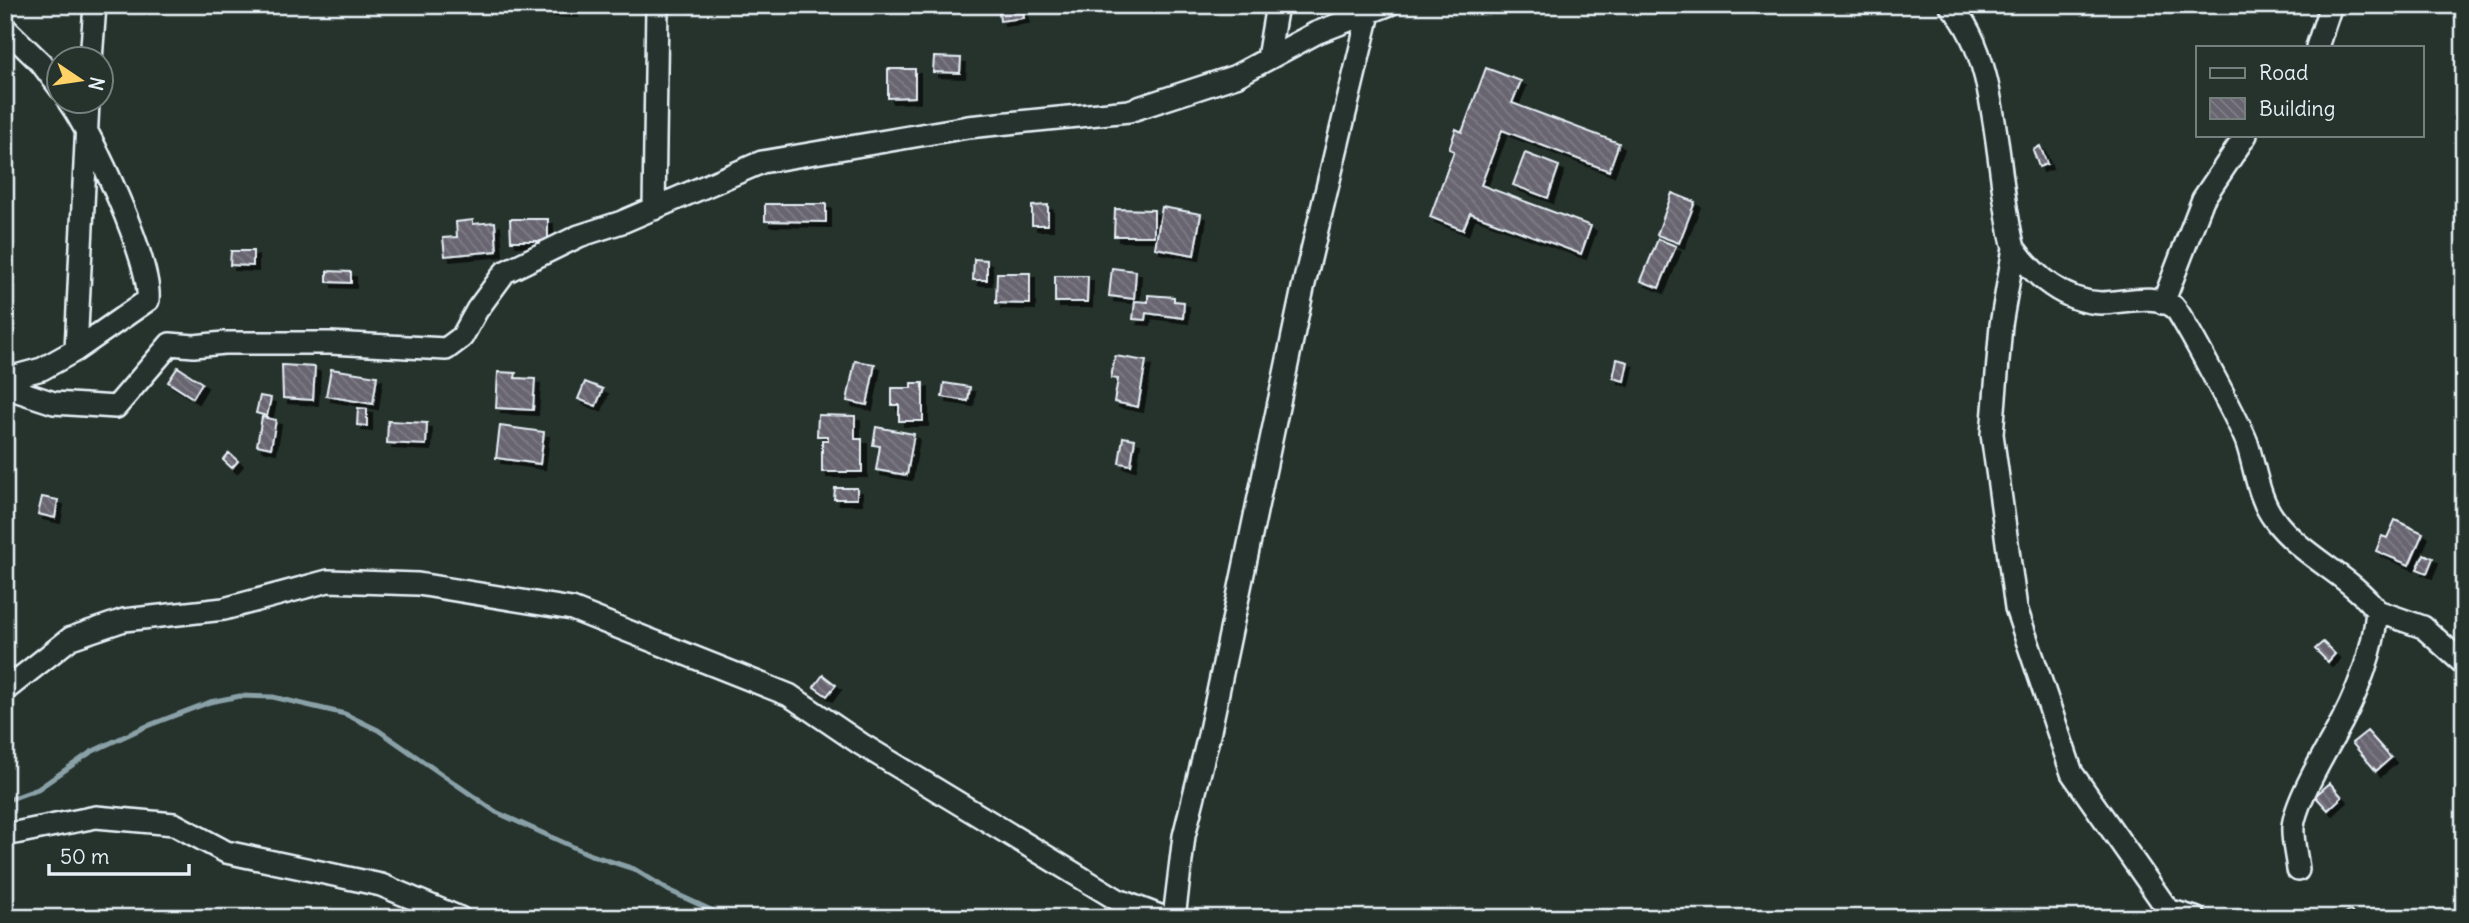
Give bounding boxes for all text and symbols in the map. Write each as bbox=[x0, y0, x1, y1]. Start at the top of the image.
north arrow bbox=[46, 46, 116, 116]
legend bbox=[2196, 46, 2424, 136]
text: Road bbox=[2259, 59, 2308, 86]
text: N bbox=[83, 75, 110, 93]
text: Building bbox=[2259, 95, 2335, 122]
scale bar bbox=[49, 832, 189, 876]
text: 50 m bbox=[60, 843, 109, 870]

